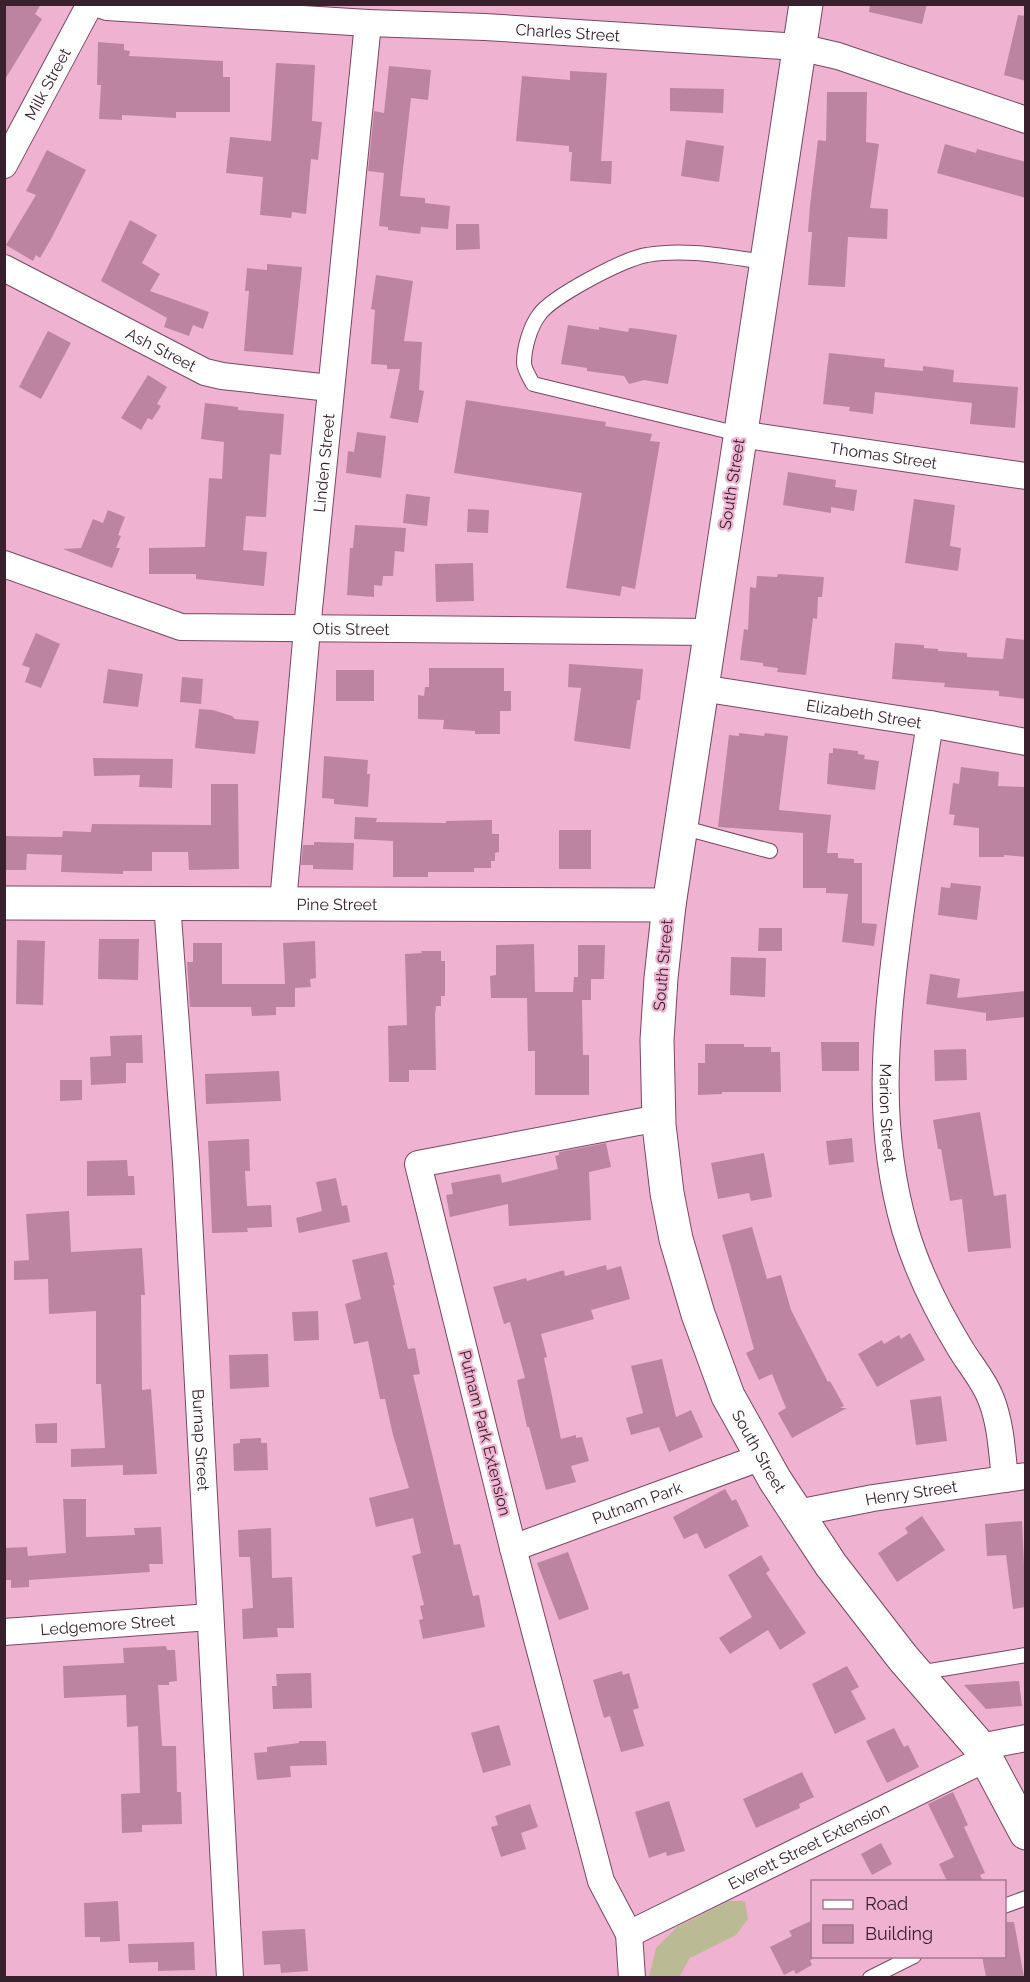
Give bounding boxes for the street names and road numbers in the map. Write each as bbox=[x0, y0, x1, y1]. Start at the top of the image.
street label: Charles Street bbox=[515, 19, 621, 45]
street label: Milk Street bbox=[20, 44, 75, 123]
street label: Ash Street bbox=[123, 323, 200, 376]
street label: Linden Street bbox=[309, 412, 338, 513]
street label: South Street bbox=[715, 437, 749, 531]
street label: Thomas Street bbox=[828, 438, 939, 472]
street label: Otis Street bbox=[312, 619, 390, 638]
street label: Elizabeth Street bbox=[805, 695, 924, 732]
street label: Pine Street bbox=[297, 894, 378, 914]
street label: South Street bbox=[650, 918, 677, 1012]
street label: Marion Street bbox=[876, 1063, 900, 1164]
street label: Putnam Park Extension bbox=[455, 1348, 515, 1518]
street label: Burnap Street bbox=[189, 1388, 213, 1492]
street label: South Street bbox=[728, 1406, 790, 1497]
street label: Henry Street bbox=[863, 1476, 959, 1509]
street label: Putnam Park bbox=[589, 1477, 685, 1528]
street label: Ledgemore Street bbox=[40, 1610, 177, 1639]
street label: Everett Street Extension bbox=[725, 1798, 892, 1893]

